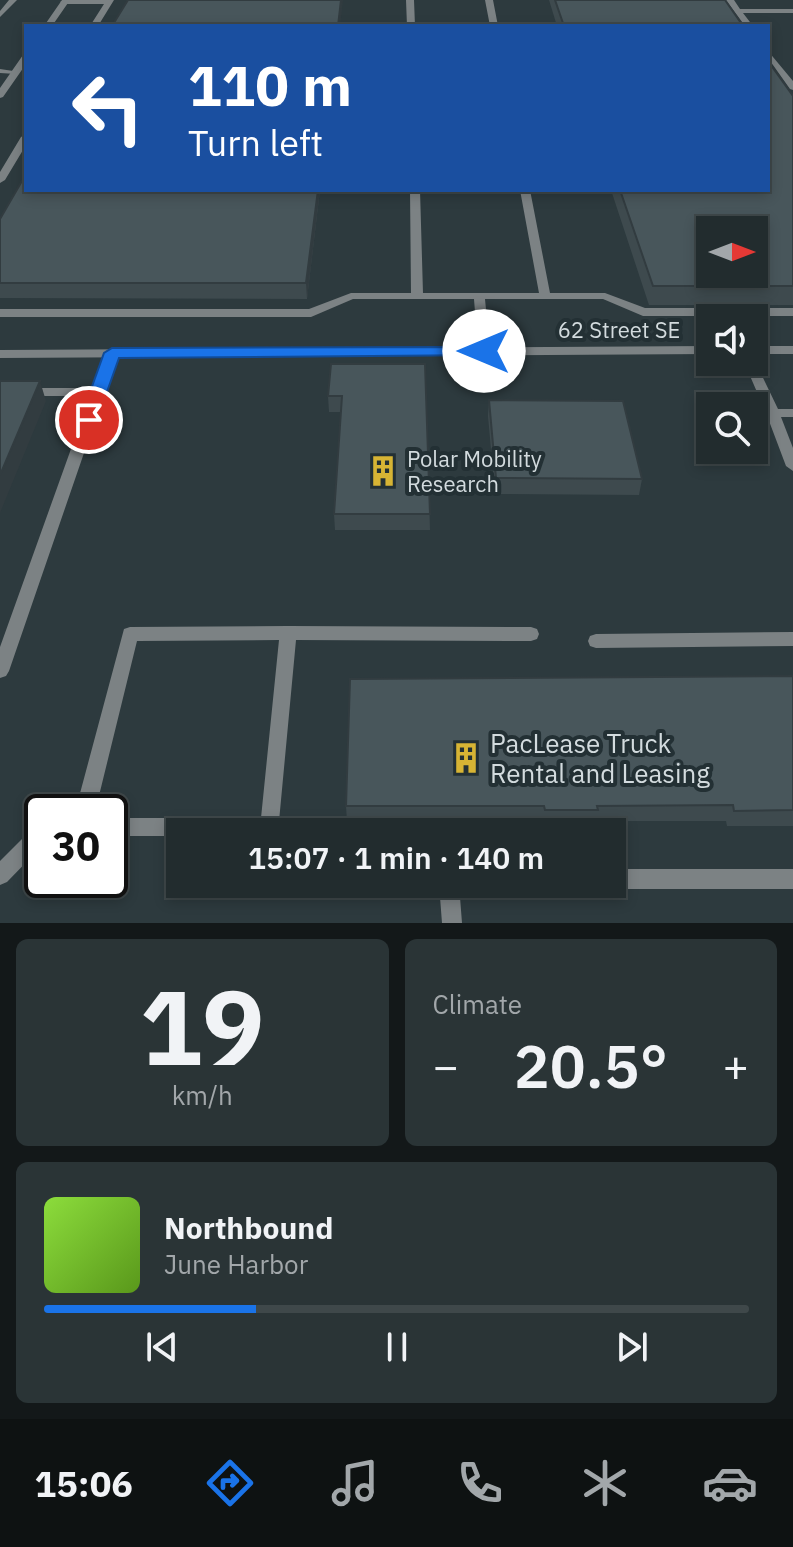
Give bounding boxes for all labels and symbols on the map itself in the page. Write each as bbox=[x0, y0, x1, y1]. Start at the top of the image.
north arrow bbox=[696, 216, 768, 288]
position arrow bbox=[442, 309, 526, 393]
street label: 62 Street SE bbox=[558, 315, 680, 344]
pin bbox=[55, 386, 123, 454]
place label: Polar Mobility Research bbox=[407, 444, 542, 498]
building icon: Polar Mobility Research bbox=[366, 454, 400, 488]
place label: PacLease Truck Rental and Leasing bbox=[490, 726, 710, 790]
building icon: PacLease Truck Rental and Leasing bbox=[449, 741, 483, 775]
speed limit sign: 30 bbox=[24, 794, 128, 898]

